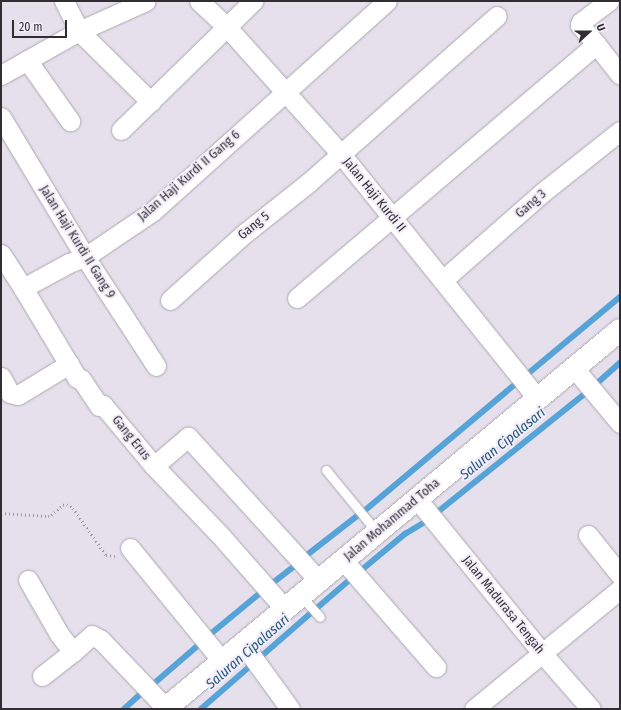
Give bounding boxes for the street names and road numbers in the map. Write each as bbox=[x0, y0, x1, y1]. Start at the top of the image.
street label: Jalan Haji Kurdi II Gang 6 bbox=[135, 127, 243, 225]
street label: Jalan Haji Kurdi II bbox=[339, 155, 409, 235]
street label: Jalan Haji Kurdi II Gang 9 bbox=[36, 183, 118, 301]
street label: Gang 3 bbox=[512, 186, 550, 222]
street label: Gang 5 bbox=[235, 209, 273, 243]
street label: Gang Erus bbox=[108, 413, 154, 463]
street label: Jalan Mohammad Toha bbox=[341, 475, 443, 565]
street label: Jalan Madurasa Tengah bbox=[459, 553, 547, 657]

